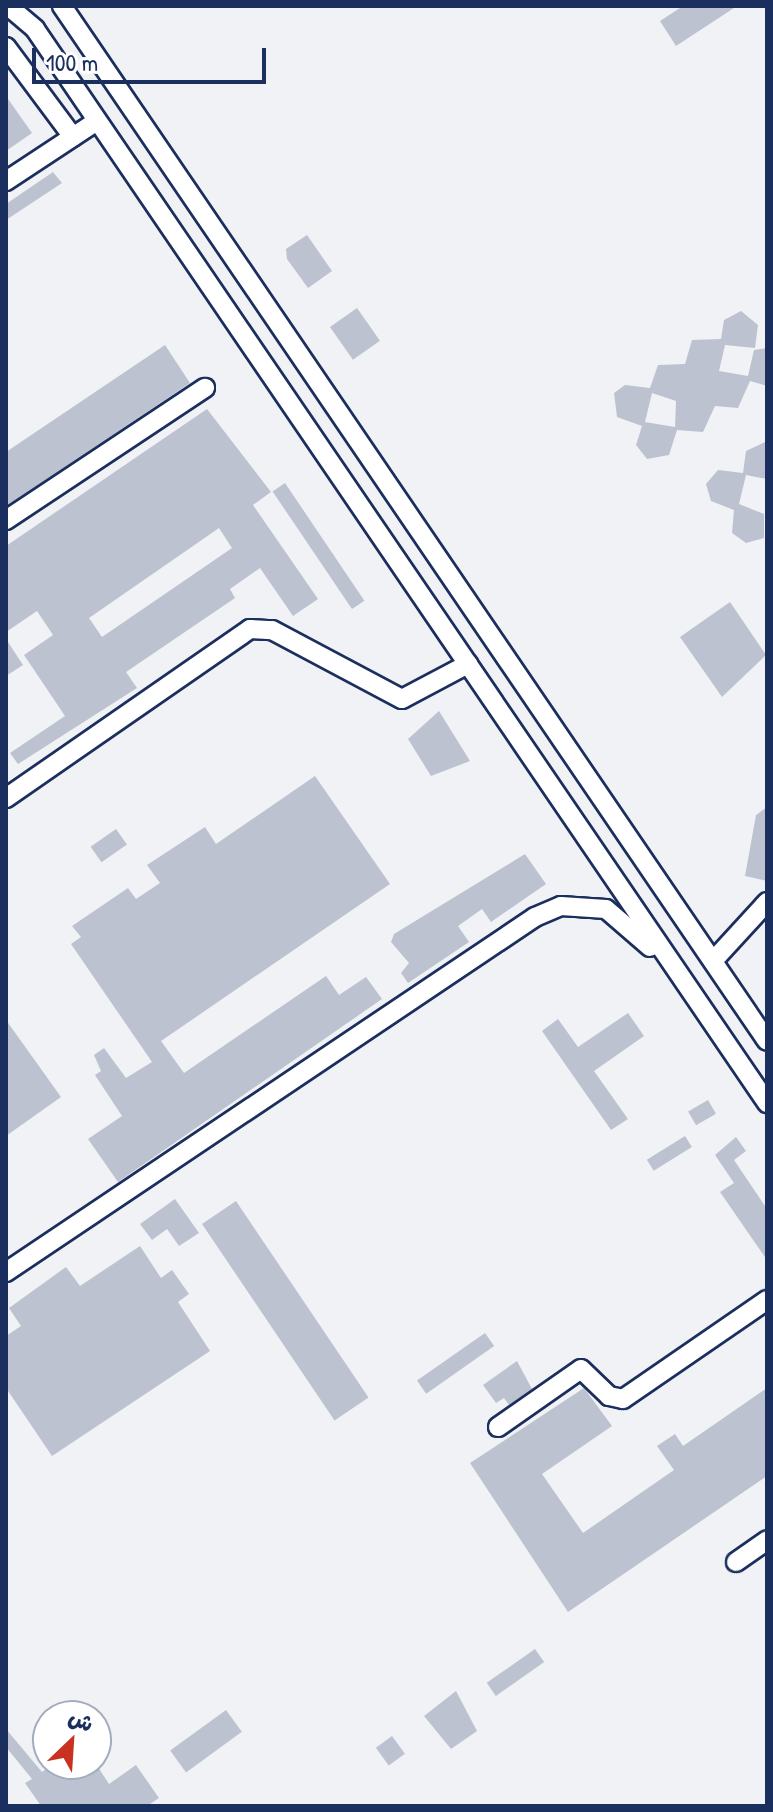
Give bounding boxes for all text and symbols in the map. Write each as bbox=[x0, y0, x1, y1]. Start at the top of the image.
scale bar bbox=[36, 32, 270, 82]
text: 100 m bbox=[46, 46, 98, 78]
north arrow bbox=[32, 1700, 112, 1780]
text: ش bbox=[64, 1701, 99, 1739]

